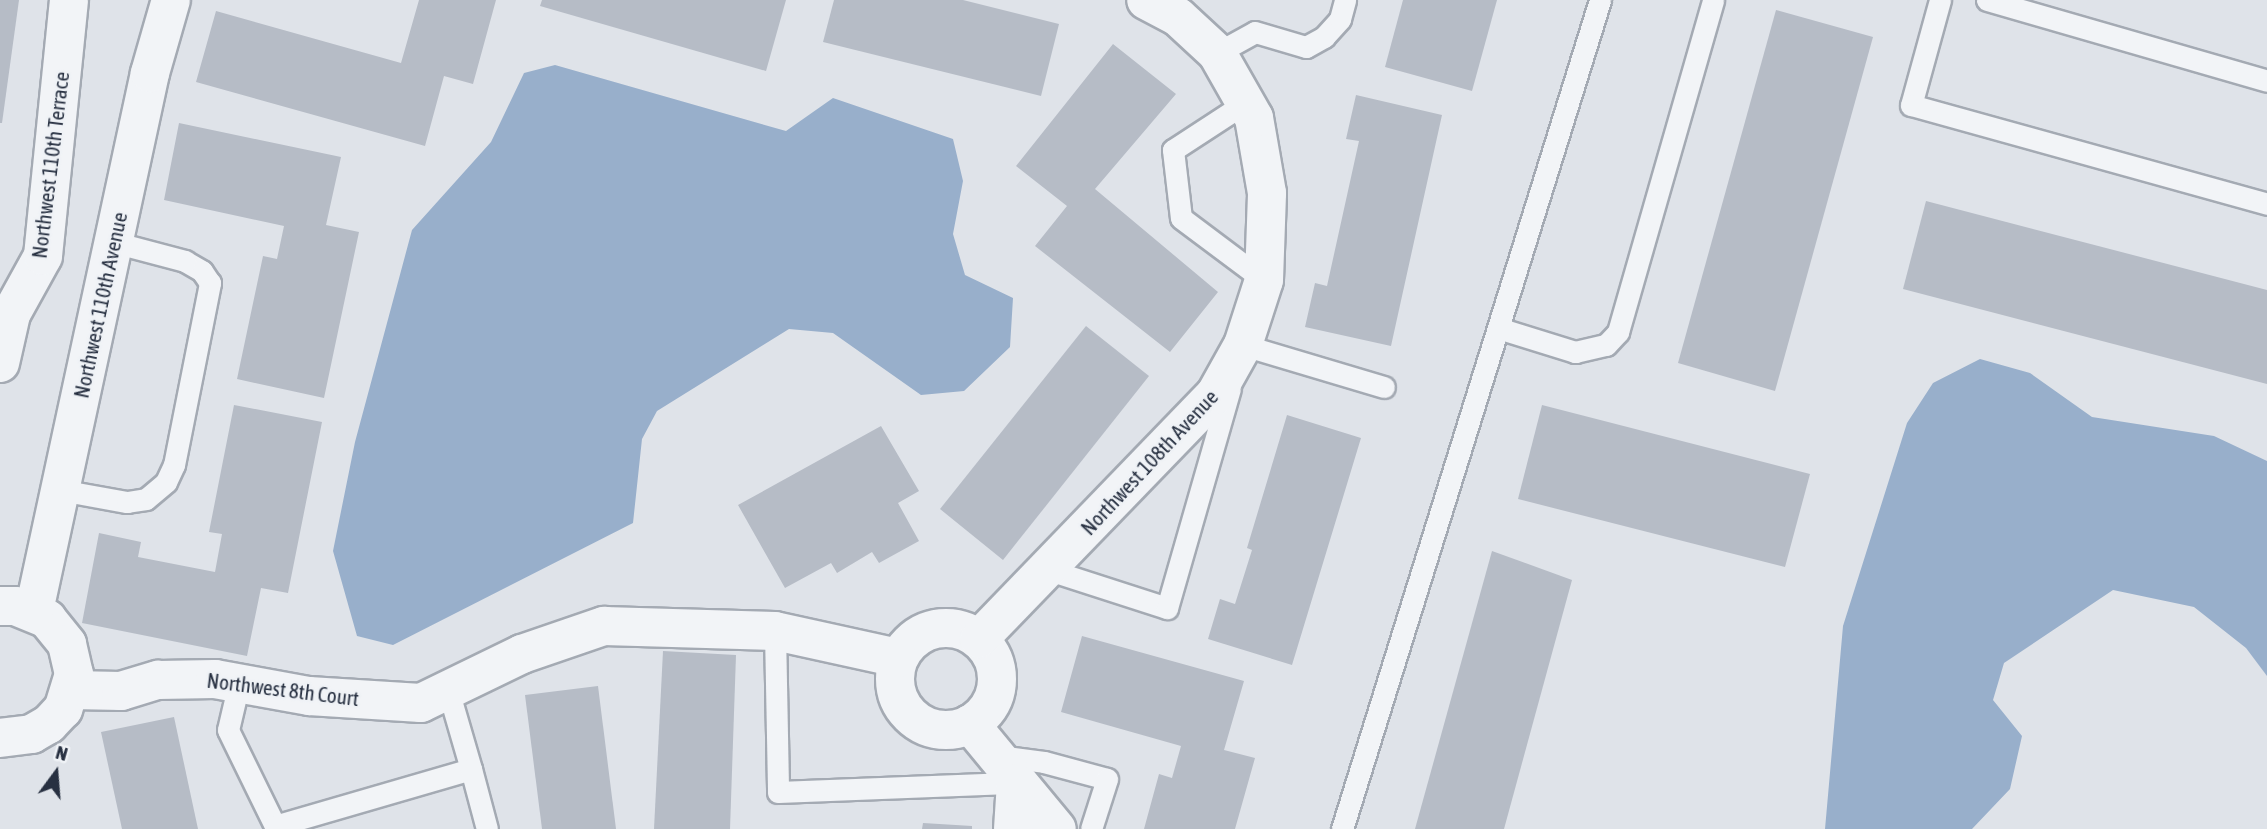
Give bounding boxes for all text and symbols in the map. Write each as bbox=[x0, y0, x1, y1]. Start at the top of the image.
street label: Northwest 110th Terrace bbox=[26, 70, 74, 260]
street label: Northwest 110th Avenue bbox=[68, 210, 132, 400]
street label: Northwest 108th Avenue bbox=[1075, 384, 1223, 540]
street label: Northwest 8th Court bbox=[205, 667, 361, 711]
north arrow bbox=[21, 738, 91, 808]
text: N bbox=[53, 741, 70, 765]

